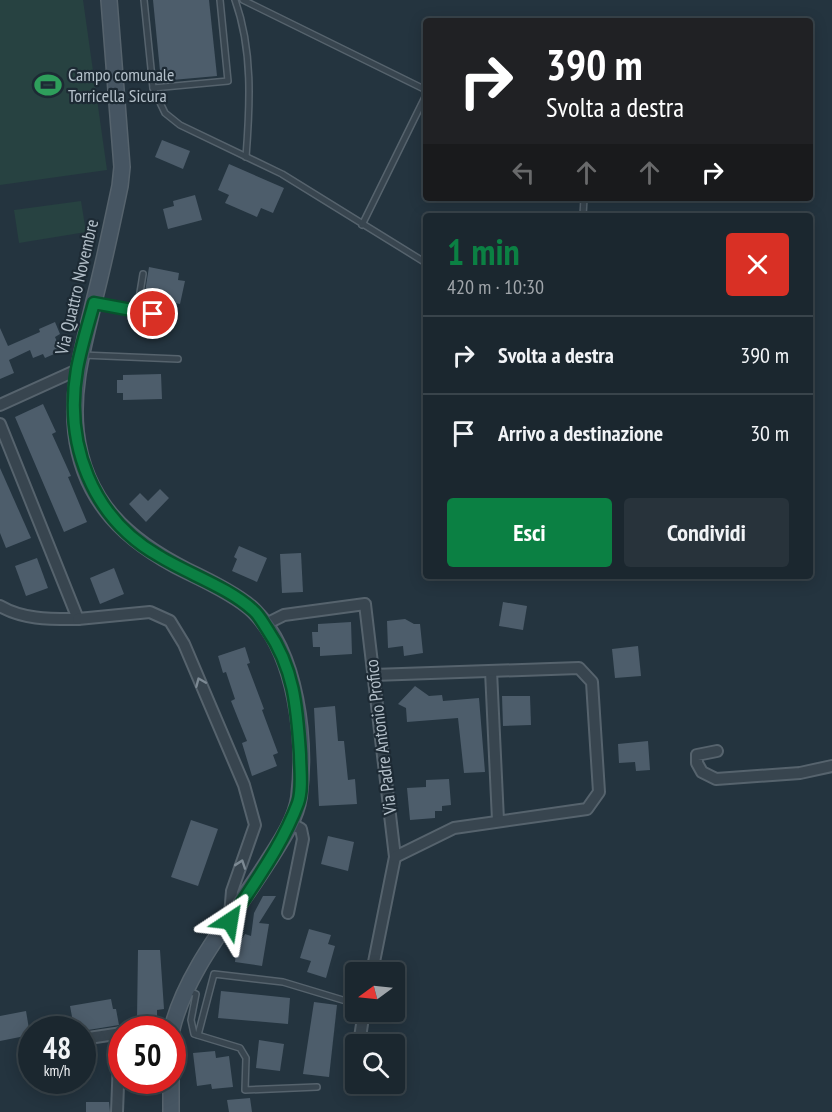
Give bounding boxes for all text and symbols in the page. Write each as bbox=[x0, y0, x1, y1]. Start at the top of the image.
text: 390 m bbox=[546, 37, 643, 92]
icon: right bbox=[447, 42, 525, 120]
place label: Campo comunale Torricella Sicura bbox=[68, 63, 175, 107]
sports icon: Campo comunale Torricella Sicura bbox=[33, 70, 63, 100]
text: Svolta a destra bbox=[546, 90, 684, 124]
icon: left bbox=[507, 156, 540, 189]
icon: ahead bbox=[570, 156, 603, 189]
icon: ahead bbox=[633, 156, 666, 189]
icon: right bbox=[696, 156, 729, 189]
street label: Via Quattro Novembre bbox=[50, 217, 103, 358]
text: 1 min bbox=[447, 228, 520, 275]
button: close bbox=[726, 233, 789, 296]
text: 420 m · 10:30 bbox=[447, 274, 544, 300]
pin bbox=[127, 288, 178, 339]
icon: arrive bbox=[136, 297, 169, 330]
icon: right bbox=[447, 339, 480, 372]
text: Svolta a destra bbox=[498, 341, 614, 369]
text: 390 m bbox=[740, 341, 789, 369]
icon: arrive bbox=[447, 417, 480, 450]
text: Arrivo a destinazione bbox=[498, 419, 663, 447]
text: 30 m bbox=[750, 419, 789, 447]
button: Esci bbox=[447, 498, 612, 567]
button: Condividi bbox=[624, 498, 789, 567]
street label: Via Padre Antonio Profico bbox=[360, 658, 402, 817]
one-way arrow bbox=[195, 677, 207, 688]
one-way arrow bbox=[234, 859, 247, 870]
position arrow bbox=[198, 889, 262, 953]
north arrow bbox=[345, 962, 405, 1022]
map controls bbox=[345, 962, 405, 1094]
speed limit sign: 50 bbox=[108, 1016, 186, 1094]
text: 48 bbox=[43, 1028, 71, 1067]
button: search bbox=[345, 1034, 405, 1094]
text: km/h bbox=[44, 1061, 70, 1080]

